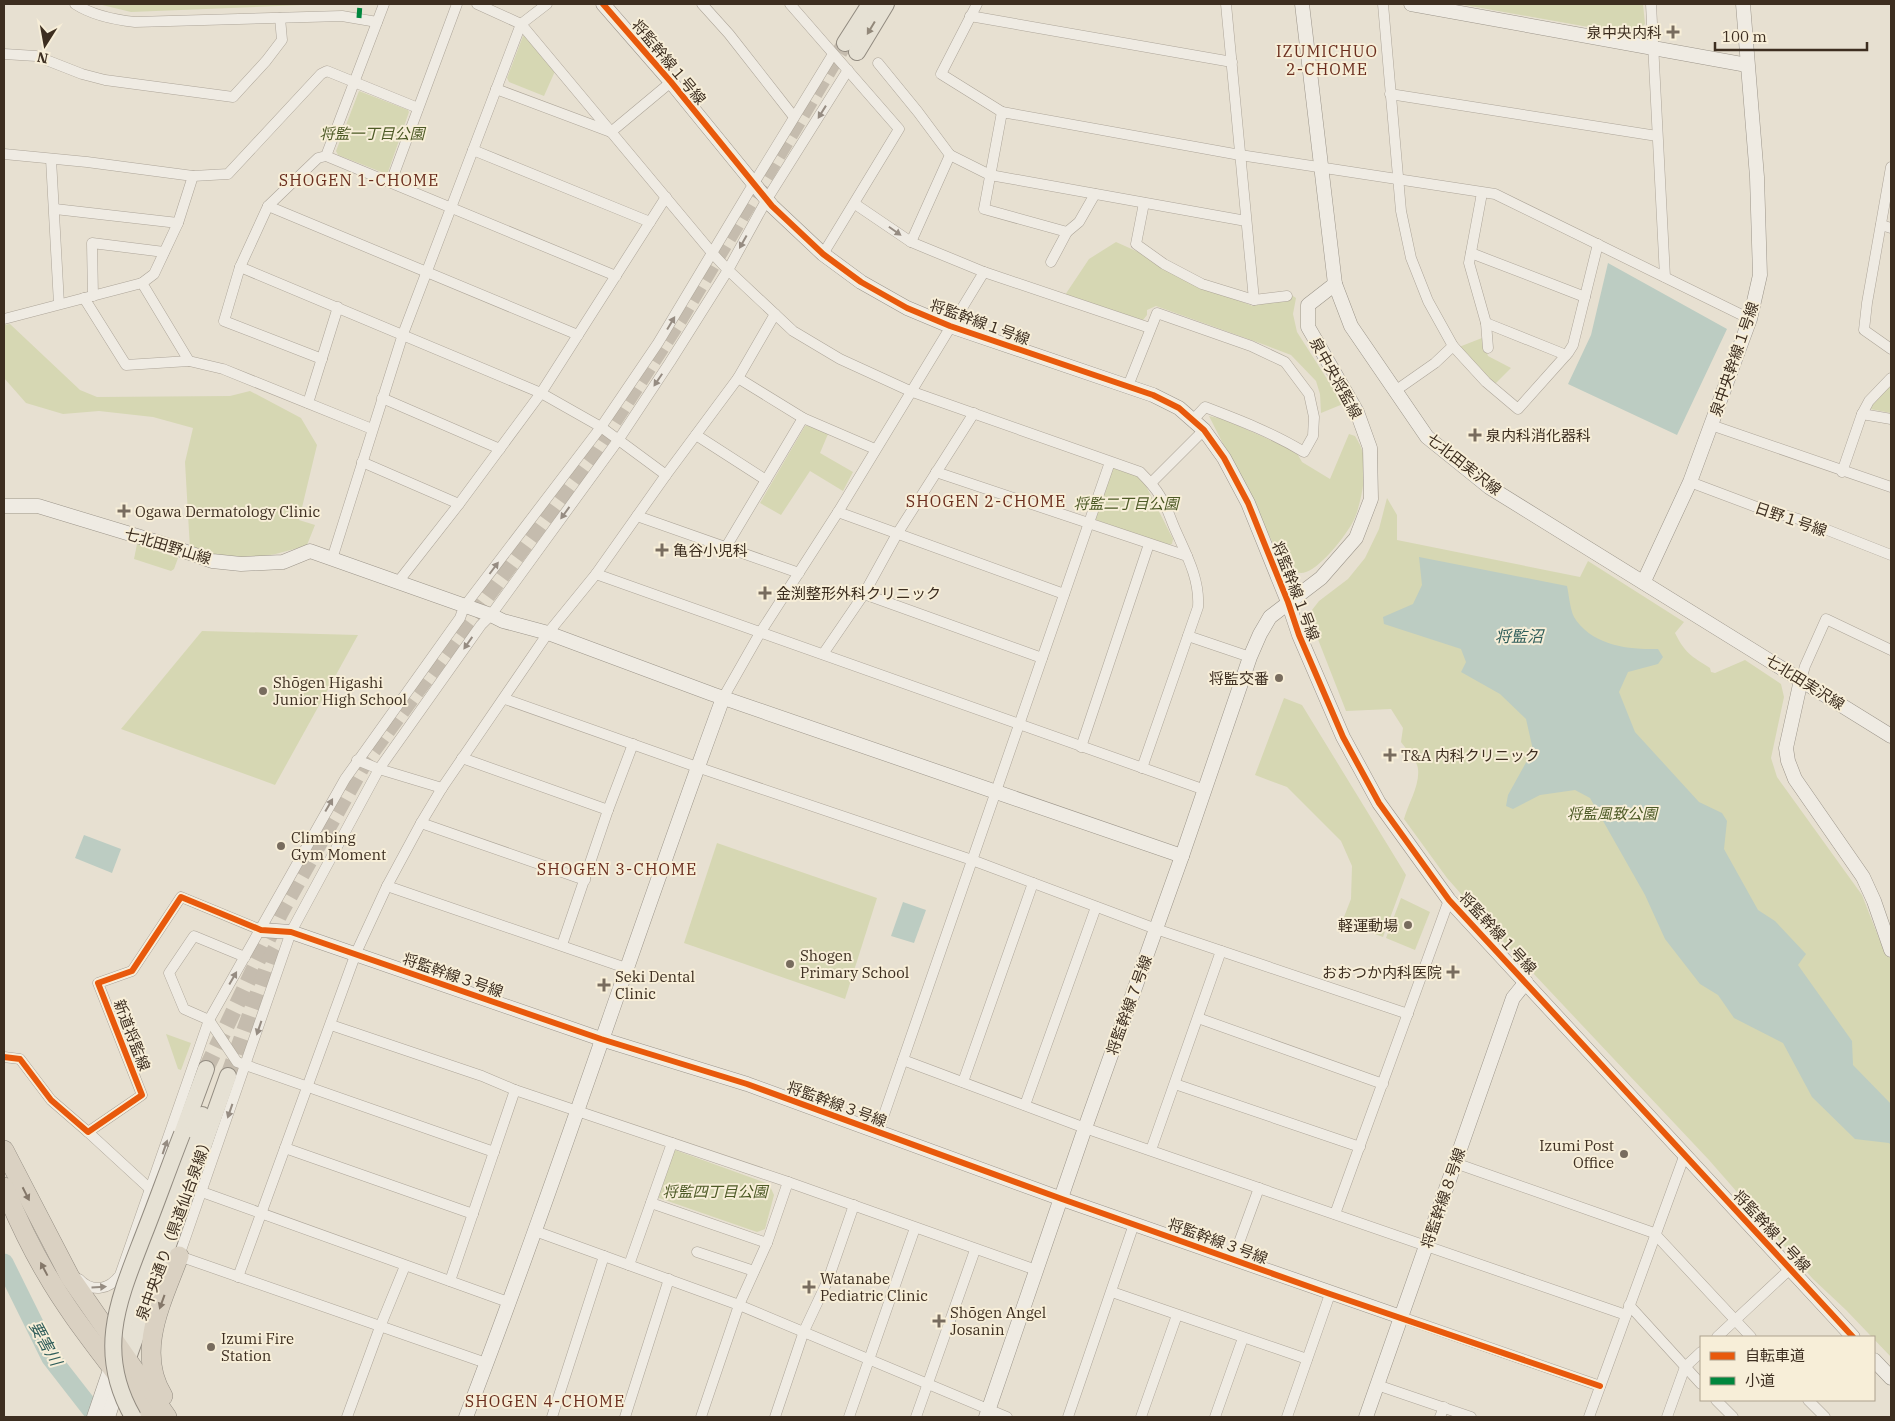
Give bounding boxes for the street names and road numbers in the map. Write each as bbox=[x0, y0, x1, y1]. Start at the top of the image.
street label: 将監幹線１号線 bbox=[628, 16, 710, 108]
street label: 将監幹線１号線 bbox=[927, 295, 1033, 349]
street label: 泉中央幹線１号線 bbox=[1705, 299, 1763, 419]
street label: 泉中央将監線 bbox=[1306, 334, 1366, 422]
street label: 七北田実沢線 bbox=[1423, 429, 1505, 499]
street label: 日野１号線 bbox=[1752, 498, 1830, 540]
street label: 七北田野山線 bbox=[122, 524, 214, 568]
street label: 将監幹線１号線 bbox=[1268, 539, 1324, 643]
street label: 七北田実沢線 bbox=[1762, 650, 1848, 714]
street label: 将監幹線１号線 bbox=[1455, 888, 1541, 978]
street label: 将監幹線３号線 bbox=[400, 949, 506, 1001]
street label: 将監幹線７号線 bbox=[1102, 952, 1156, 1058]
street label: 新道将監線 bbox=[110, 997, 154, 1073]
street label: 将監幹線３号線 bbox=[784, 1077, 890, 1131]
street label: 泉中央通り（県道仙台泉線） bbox=[132, 1133, 216, 1323]
street label: 将監幹線８号線 bbox=[1417, 1145, 1469, 1251]
street label: 将監幹線１号線 bbox=[1729, 1186, 1815, 1276]
street label: 将監幹線３号線 bbox=[1165, 1214, 1271, 1268]

